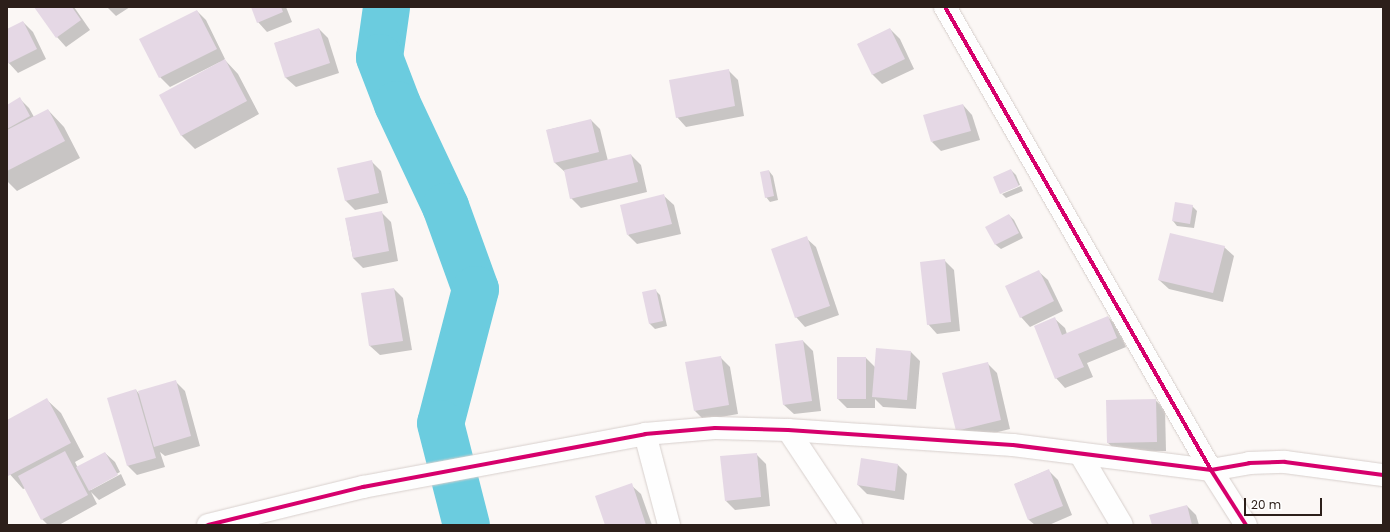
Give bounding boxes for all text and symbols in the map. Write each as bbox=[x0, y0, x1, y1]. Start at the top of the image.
scale bar bbox=[1246, 490, 1324, 516]
text: 20 m bbox=[1251, 496, 1281, 513]

